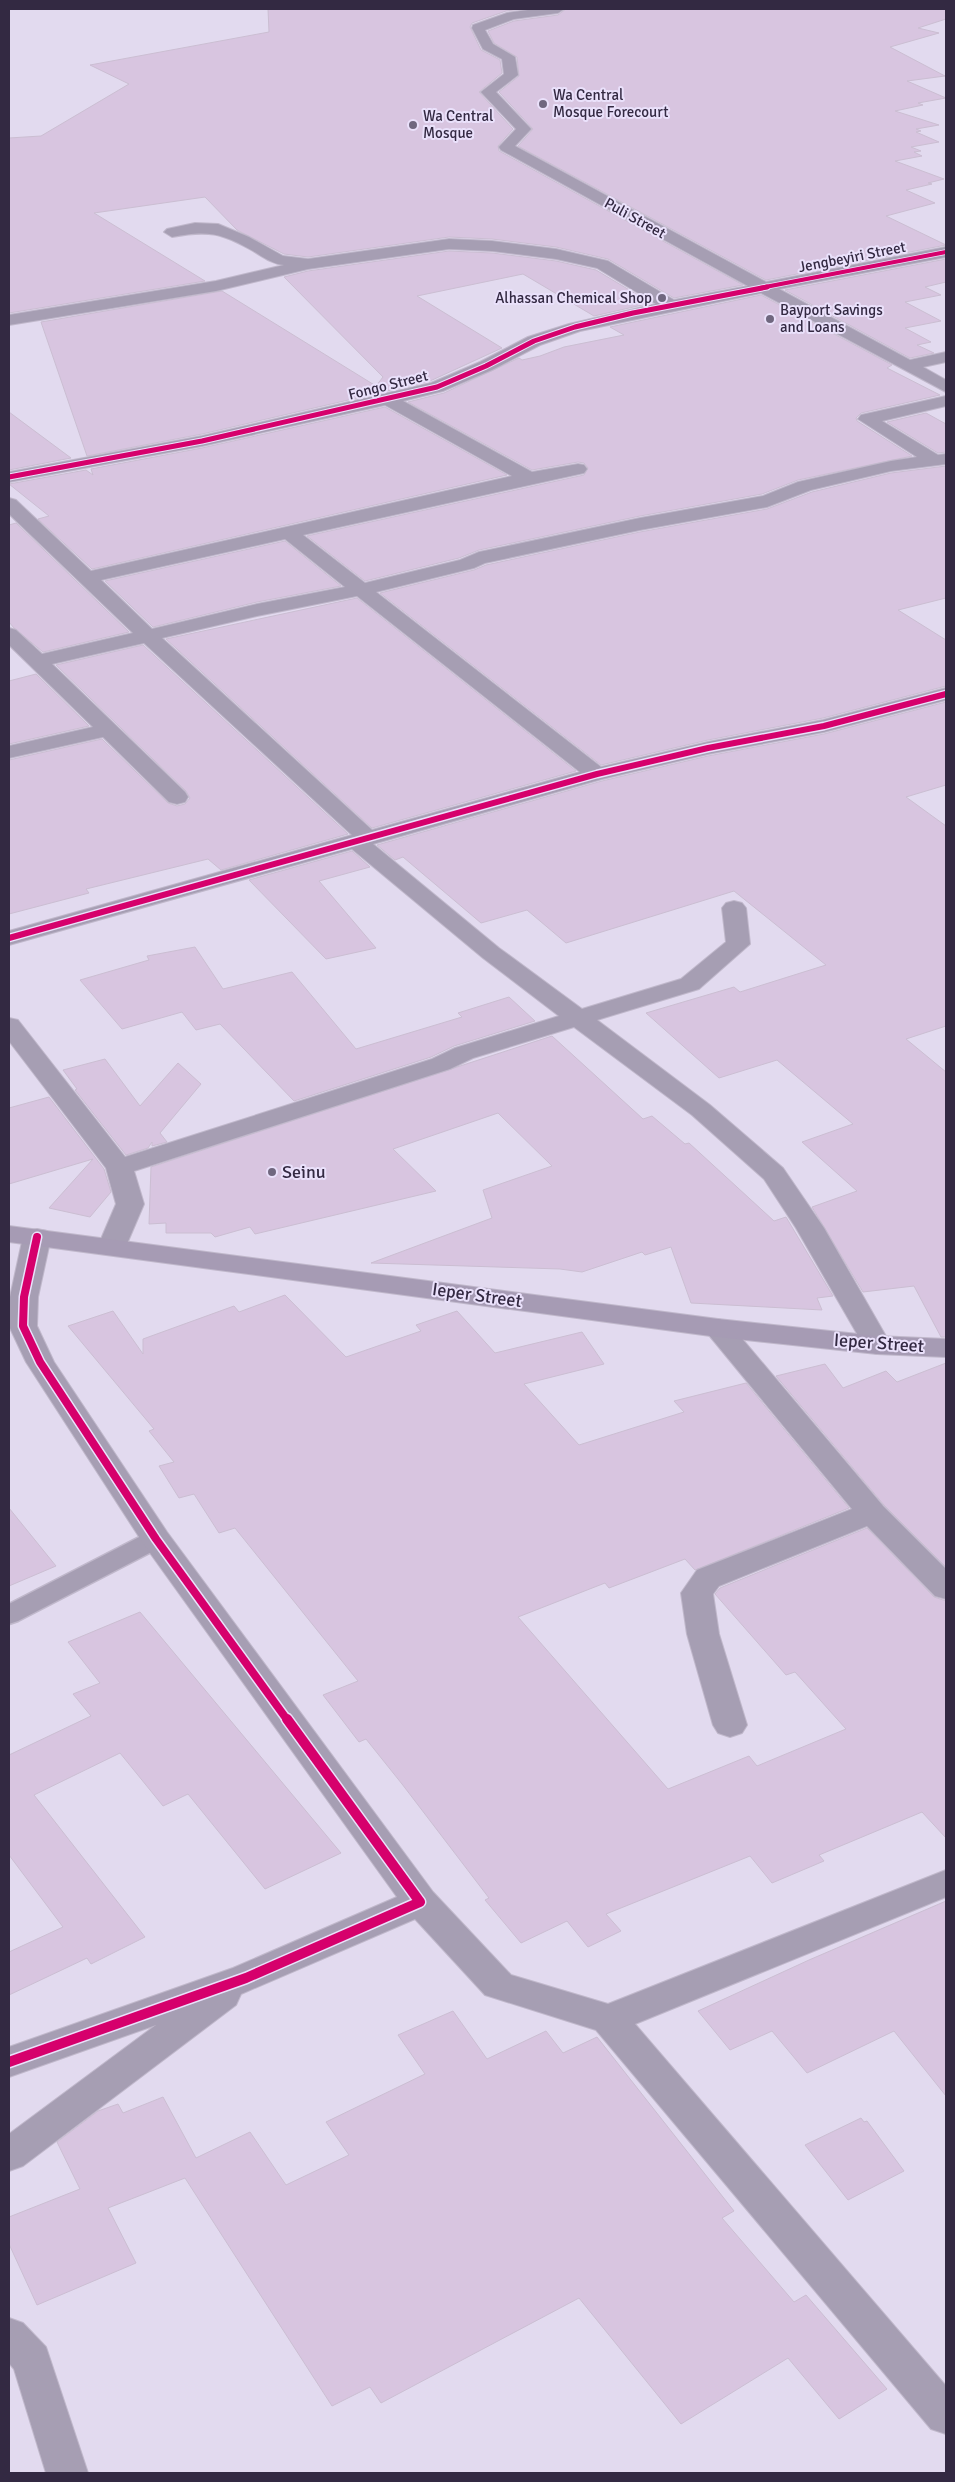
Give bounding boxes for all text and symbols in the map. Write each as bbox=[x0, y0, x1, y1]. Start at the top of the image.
place label: Wa Central Mosque Forecourt bbox=[553, 86, 668, 121]
marker: Wa Central Mosque Forecourt bbox=[537, 98, 549, 110]
place label: Wa Central Mosque bbox=[423, 107, 493, 142]
marker: Wa Central Mosque bbox=[407, 119, 419, 131]
street label: Puli Street bbox=[601, 194, 669, 242]
street label: Jengbeyiri Street bbox=[797, 238, 907, 276]
place label: Alhassan Chemical Shop bbox=[495, 289, 652, 307]
marker: Alhassan Chemical Shop bbox=[656, 292, 668, 304]
place label: Bayport Savings and Loans bbox=[780, 301, 883, 336]
marker: Bayport Savings and Loans bbox=[764, 313, 776, 325]
street label: Fongo Street bbox=[346, 366, 430, 404]
place label: Seinu bbox=[282, 1161, 326, 1183]
marker: Seinu bbox=[266, 1166, 278, 1178]
street label: Ieper Street bbox=[431, 1278, 523, 1312]
street label: Ieper Street bbox=[833, 1329, 925, 1357]

